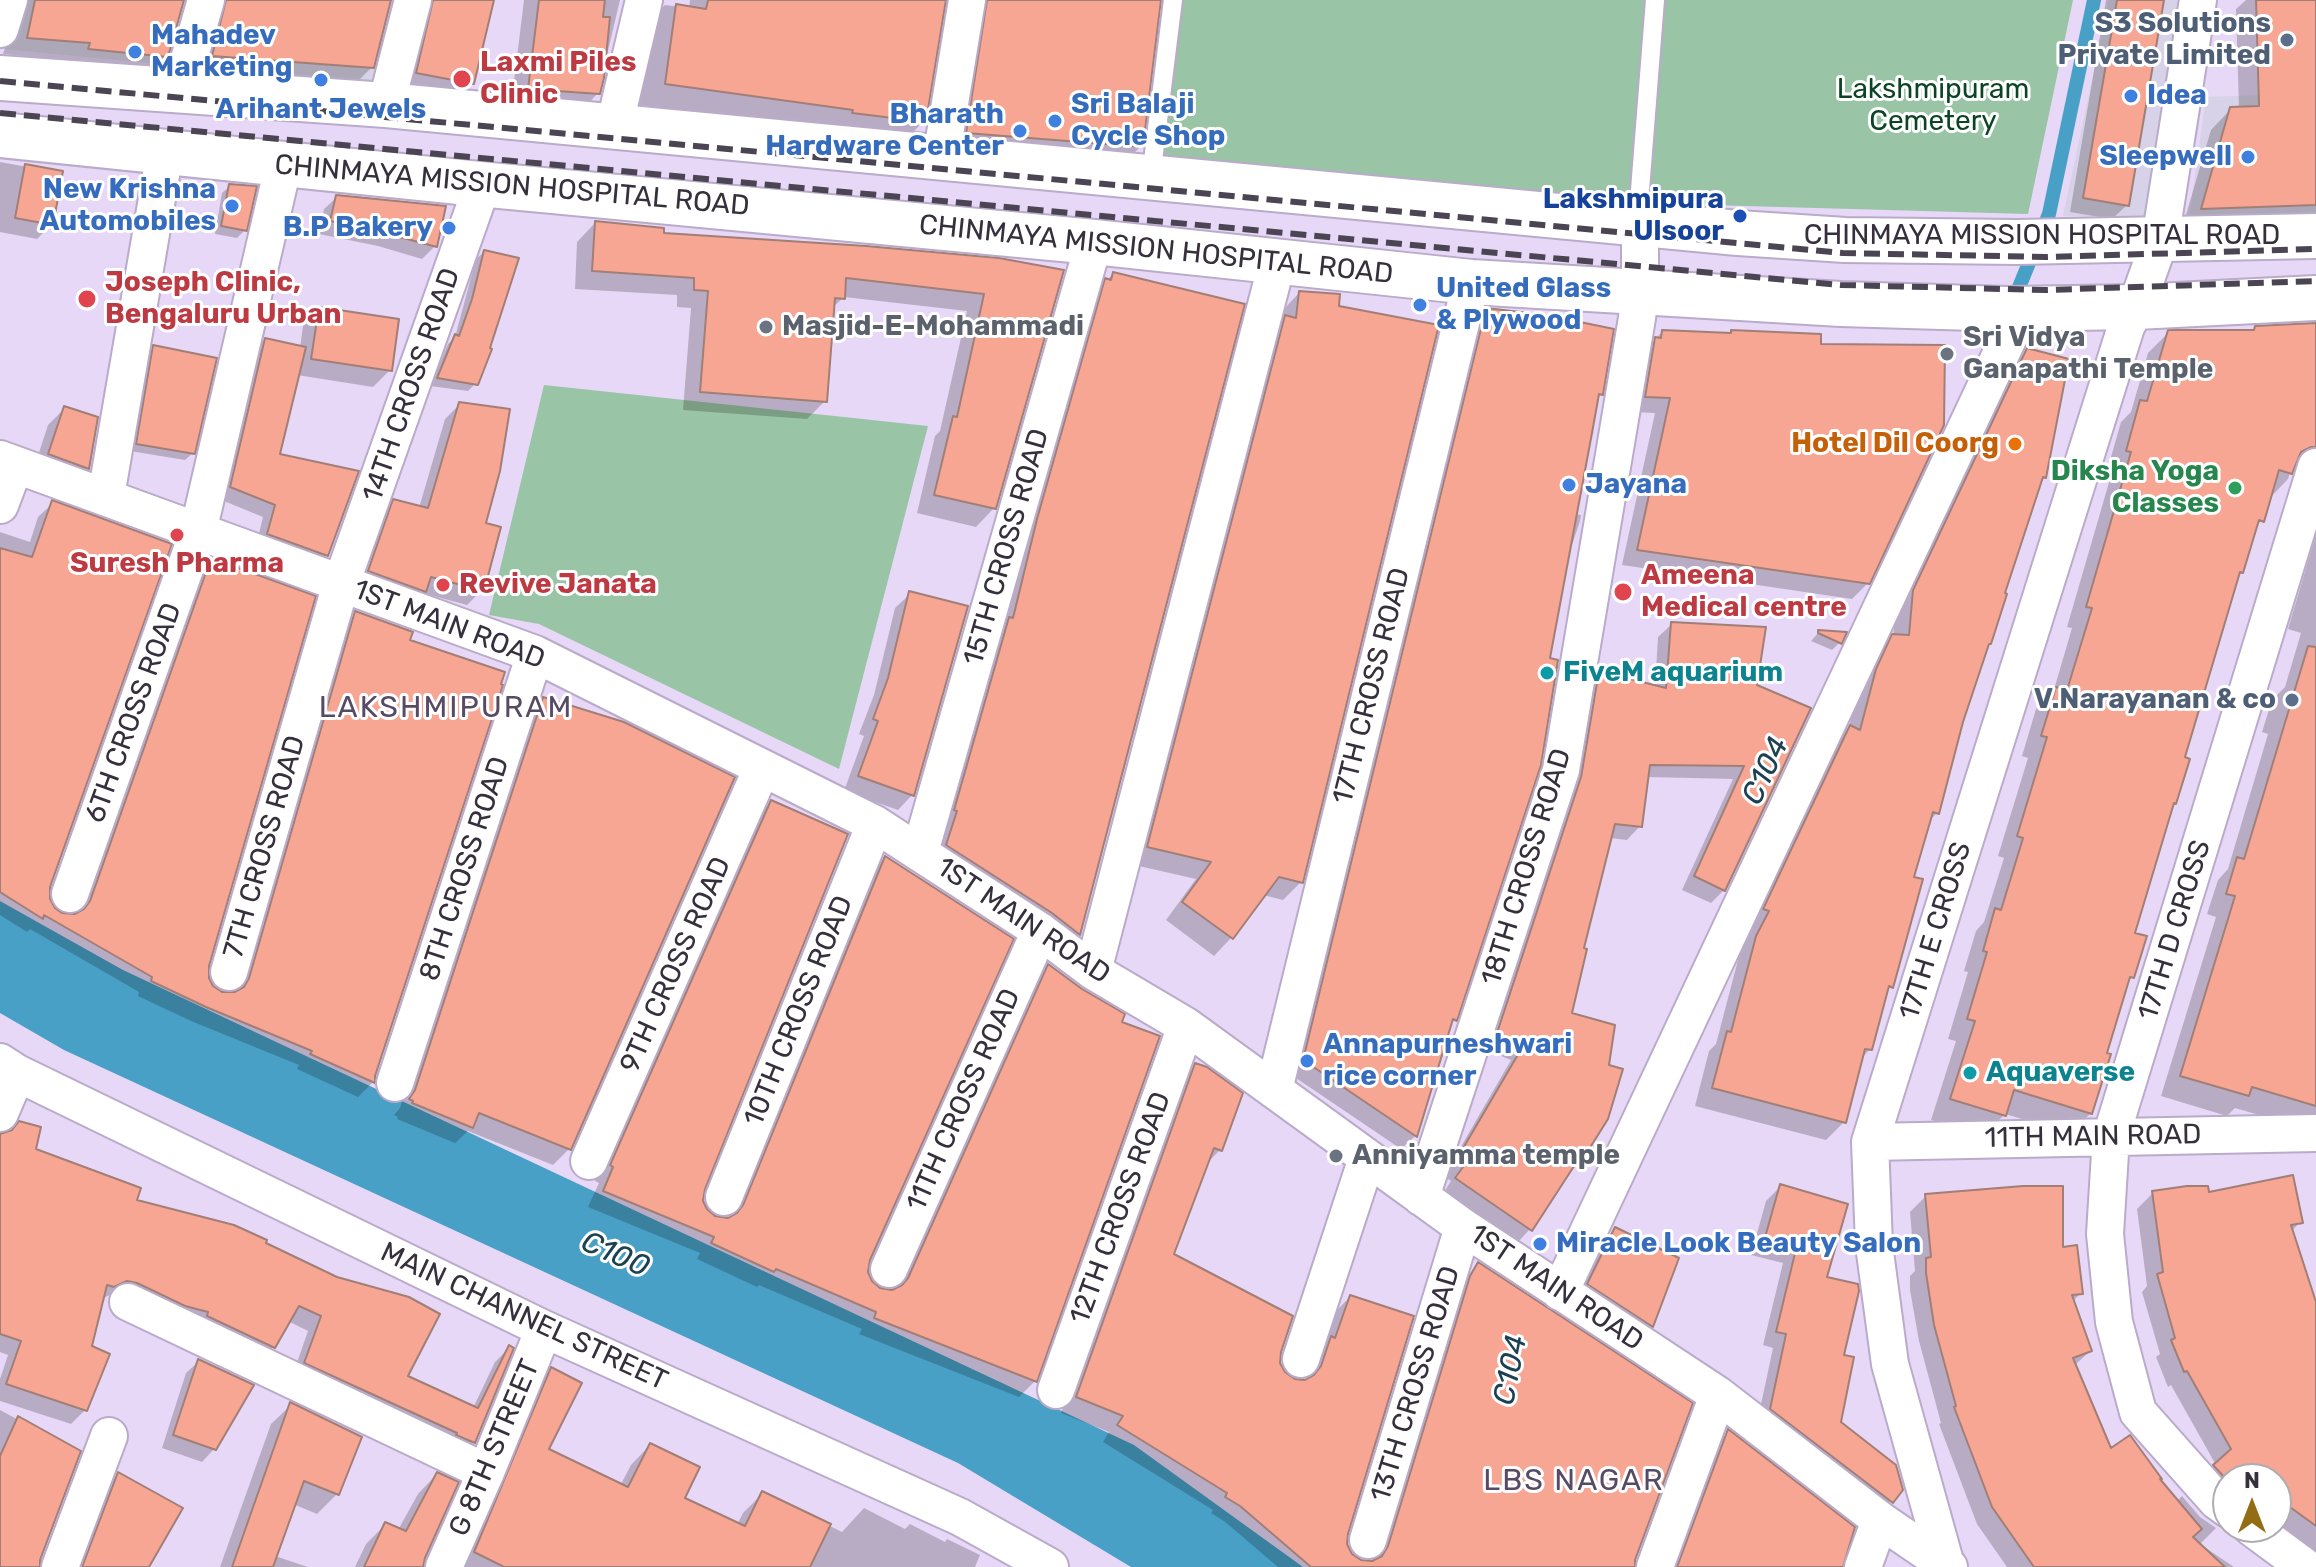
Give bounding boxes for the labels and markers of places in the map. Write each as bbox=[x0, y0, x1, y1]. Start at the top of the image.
place label: S3 Solutions Private Limited bbox=[2058, 7, 2271, 73]
place label: Mahadev Marketing bbox=[151, 19, 293, 85]
marker: S3 Solutions Private Limited bbox=[2278, 31, 2296, 49]
marker: Mahadev Marketing bbox=[126, 43, 144, 61]
place label: Laxmi Piles Clinic bbox=[480, 46, 636, 112]
marker: Laxmi Piles Clinic bbox=[451, 68, 473, 90]
marker: Arihant Jewels bbox=[312, 71, 330, 89]
place label: Idea bbox=[2147, 79, 2207, 113]
marker: Idea bbox=[2122, 87, 2140, 105]
place label: Sri Balaji Cycle Shop bbox=[1071, 88, 1225, 154]
place label: Arihant Jewels bbox=[216, 93, 426, 127]
place label: Bharath Hardware Center bbox=[765, 98, 1004, 164]
marker: Sri Balaji Cycle Shop bbox=[1046, 112, 1064, 130]
marker: Bharath Hardware Center bbox=[1011, 122, 1029, 140]
place label: Sleepwell bbox=[2099, 140, 2232, 174]
marker: Sleepwell bbox=[2239, 148, 2257, 166]
place label: New Krishna Automobiles bbox=[39, 173, 216, 239]
place label: Lakshmipura Ulsoor bbox=[1543, 183, 1724, 249]
marker: New Krishna Automobiles bbox=[223, 197, 241, 215]
marker: Lakshmipura Ulsoor bbox=[1731, 207, 1749, 225]
place label: B.P Bakery bbox=[283, 211, 433, 245]
marker: B.P Bakery bbox=[440, 219, 458, 237]
place label: Joseph Clinic, Bengaluru Urban bbox=[105, 266, 341, 332]
place label: United Glass & Plywood bbox=[1436, 272, 1611, 338]
marker: Joseph Clinic, Bengaluru Urban bbox=[76, 288, 98, 310]
marker: United Glass & Plywood bbox=[1411, 296, 1429, 314]
place label: Masjid-E-Mohammadi bbox=[782, 310, 1084, 344]
marker: Masjid-E-Mohammadi bbox=[757, 318, 775, 336]
place label: Sri Vidya Ganapathi Temple bbox=[1963, 321, 2213, 387]
marker: Sri Vidya Ganapathi Temple bbox=[1938, 345, 1956, 363]
place label: Hotel Dil Coorg bbox=[1791, 427, 1999, 461]
marker: Hotel Dil Coorg bbox=[2006, 435, 2024, 453]
place label: Diksha Yoga Classes bbox=[2051, 455, 2219, 521]
place label: Jayana bbox=[1585, 468, 1687, 502]
marker: Jayana bbox=[1560, 476, 1578, 494]
marker: Diksha Yoga Classes bbox=[2226, 479, 2244, 497]
marker: Suresh Pharma bbox=[168, 526, 186, 544]
place label: Suresh Pharma bbox=[70, 547, 284, 581]
place label: Ameena Medical centre bbox=[1641, 559, 1847, 625]
place label: Revive Janata bbox=[459, 568, 657, 602]
marker: Revive Janata bbox=[434, 576, 452, 594]
marker: Ameena Medical centre bbox=[1612, 581, 1634, 603]
place label: FiveM aquarium bbox=[1563, 656, 1783, 690]
marker: FiveM aquarium bbox=[1538, 664, 1556, 682]
place label: V.Narayanan & co bbox=[2034, 683, 2276, 717]
marker: V.Narayanan & co bbox=[2283, 691, 2301, 709]
place label: Annapurneshwari rice corner bbox=[1323, 1028, 1572, 1094]
marker: Annapurneshwari rice corner bbox=[1298, 1052, 1316, 1070]
place label: Aquaverse bbox=[1986, 1056, 2135, 1090]
marker: Aquaverse bbox=[1961, 1064, 1979, 1082]
place label: Anniyamma temple bbox=[1352, 1139, 1620, 1173]
marker: Anniyamma temple bbox=[1327, 1147, 1345, 1165]
place label: Miracle Look Beauty Salon bbox=[1556, 1227, 1921, 1261]
marker: Miracle Look Beauty Salon bbox=[1531, 1235, 1549, 1253]

